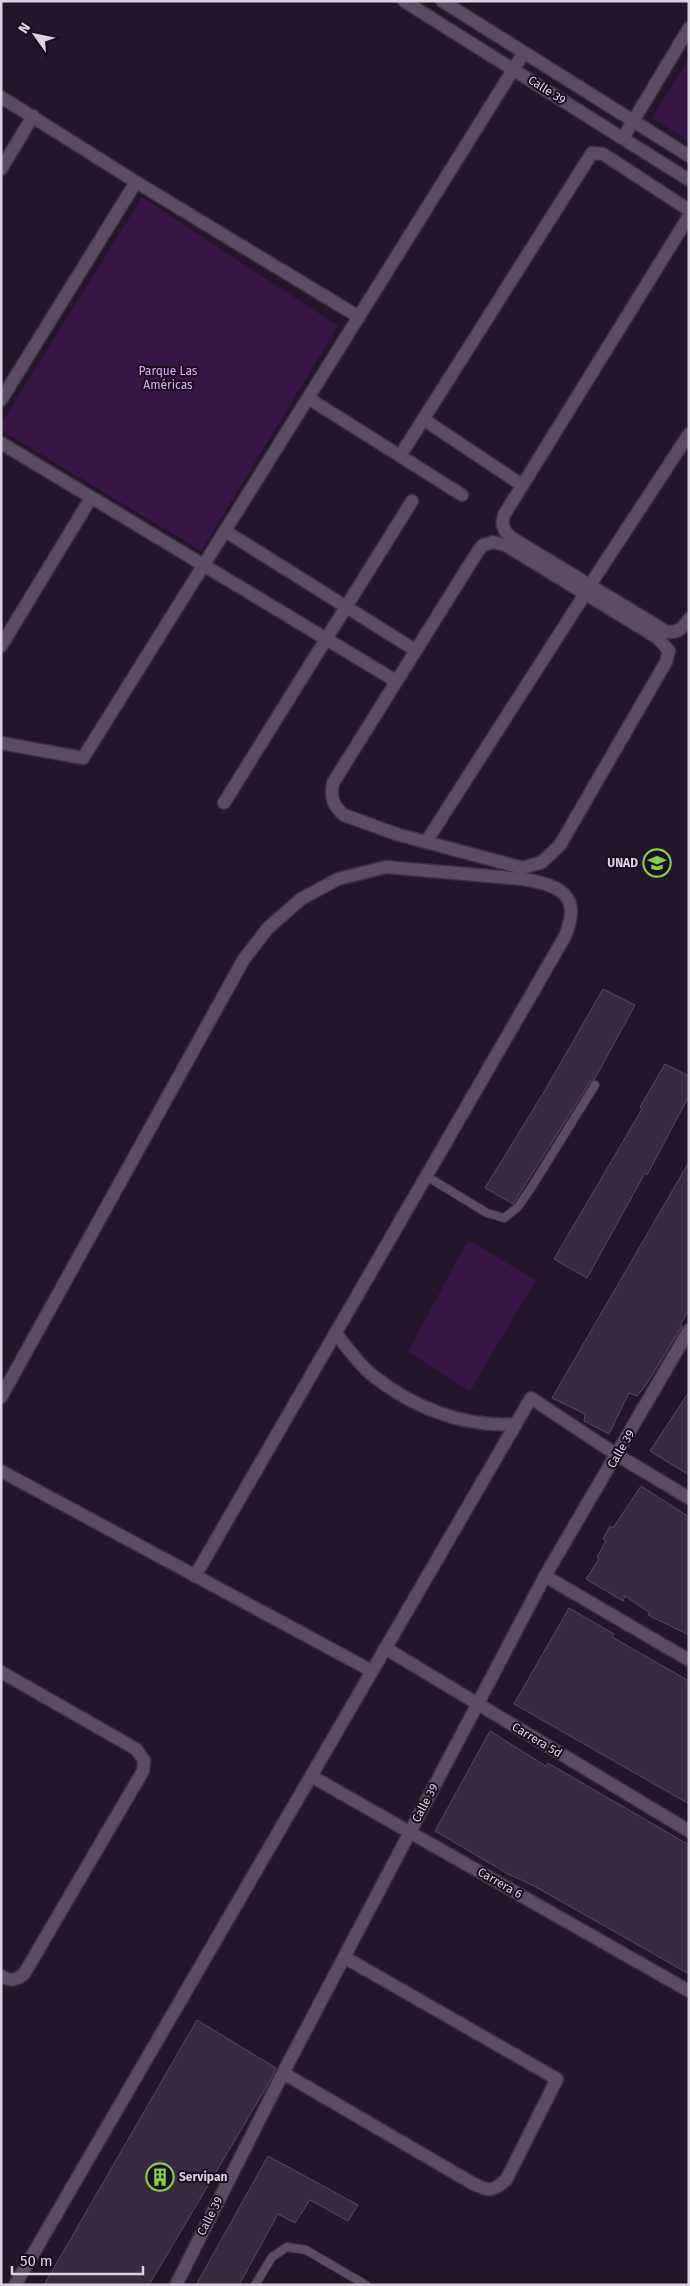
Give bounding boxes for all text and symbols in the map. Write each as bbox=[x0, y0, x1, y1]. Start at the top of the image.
north arrow bbox=[10, 10, 60, 60]
text: N bbox=[15, 20, 34, 37]
street label: Calle 39 bbox=[526, 73, 568, 107]
park label: Parque Las Américas bbox=[139, 364, 198, 392]
school or university icon: UNAD bbox=[642, 848, 672, 878]
place label: UNAD bbox=[607, 856, 638, 870]
street label: Calle 39 bbox=[604, 1427, 638, 1471]
street label: Carrera 5d bbox=[510, 1720, 564, 1760]
street label: Calle 39 bbox=[409, 1781, 441, 1825]
street label: Carrera 6 bbox=[475, 1865, 525, 1901]
building icon: Servipan bbox=[145, 2162, 175, 2192]
place label: Servipan bbox=[179, 2170, 227, 2184]
street label: Calle 39 bbox=[194, 2194, 226, 2238]
scale bar bbox=[12, 2244, 144, 2276]
text: 50 m bbox=[20, 2252, 53, 2270]

